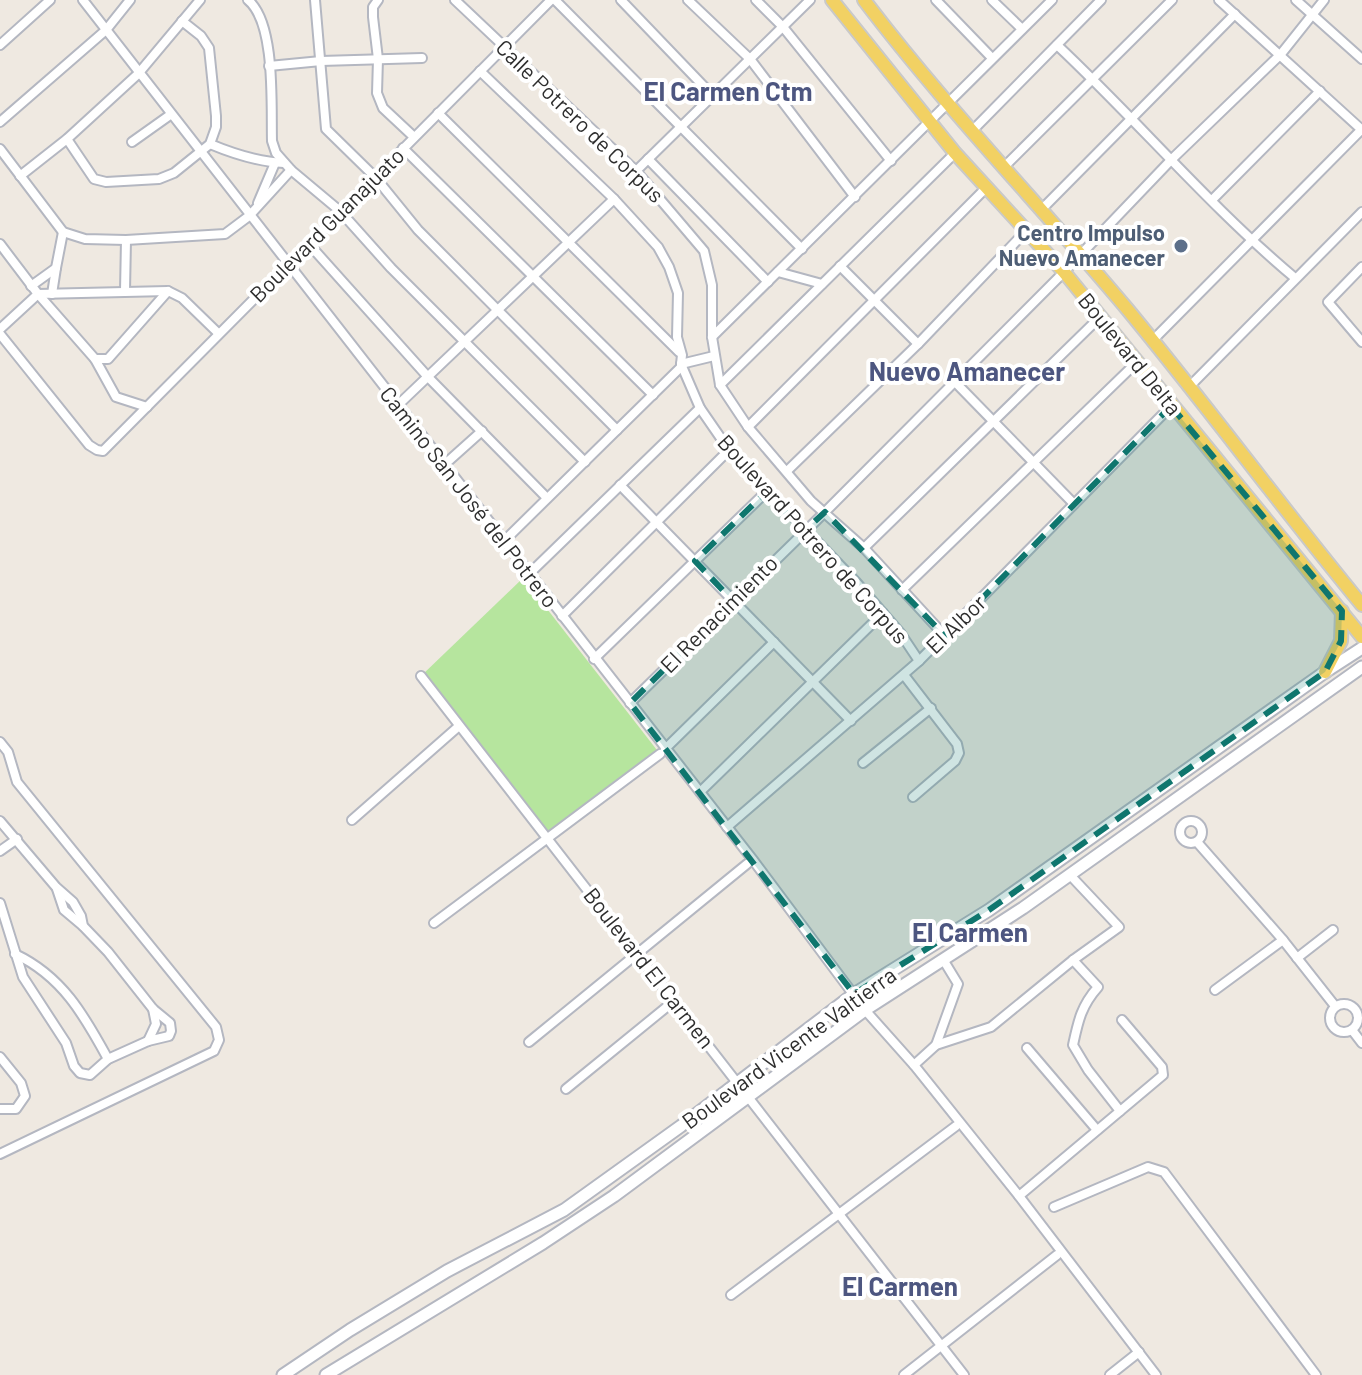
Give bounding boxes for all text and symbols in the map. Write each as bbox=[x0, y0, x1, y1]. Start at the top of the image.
street label: Calle Potrero de Corpus bbox=[491, 33, 670, 207]
district label: El Carmen Ctm bbox=[644, 75, 812, 106]
street label: Boulevard Guanajuato bbox=[244, 142, 409, 307]
place label: Centro Impulso Nuevo Amanecer bbox=[999, 219, 1166, 270]
marker: Centro Impulso Nuevo Amanecer bbox=[1172, 237, 1190, 255]
street label: Boulevard Delta bbox=[1074, 287, 1188, 420]
district label: Nuevo Amanecer bbox=[869, 355, 1065, 386]
street label: Camino San José del Potrero bbox=[375, 381, 564, 612]
street label: Boulevard Potrero de Corpus bbox=[713, 428, 914, 648]
street label: El Renacimiento bbox=[654, 549, 782, 677]
street label: El Albor bbox=[920, 589, 991, 658]
street label: Boulevard El Carmen bbox=[579, 882, 721, 1053]
district label: El Carmen bbox=[912, 916, 1028, 947]
street label: Boulevard Vicente Valtierra bbox=[676, 961, 900, 1134]
district label: El Carmen bbox=[842, 1270, 958, 1301]

